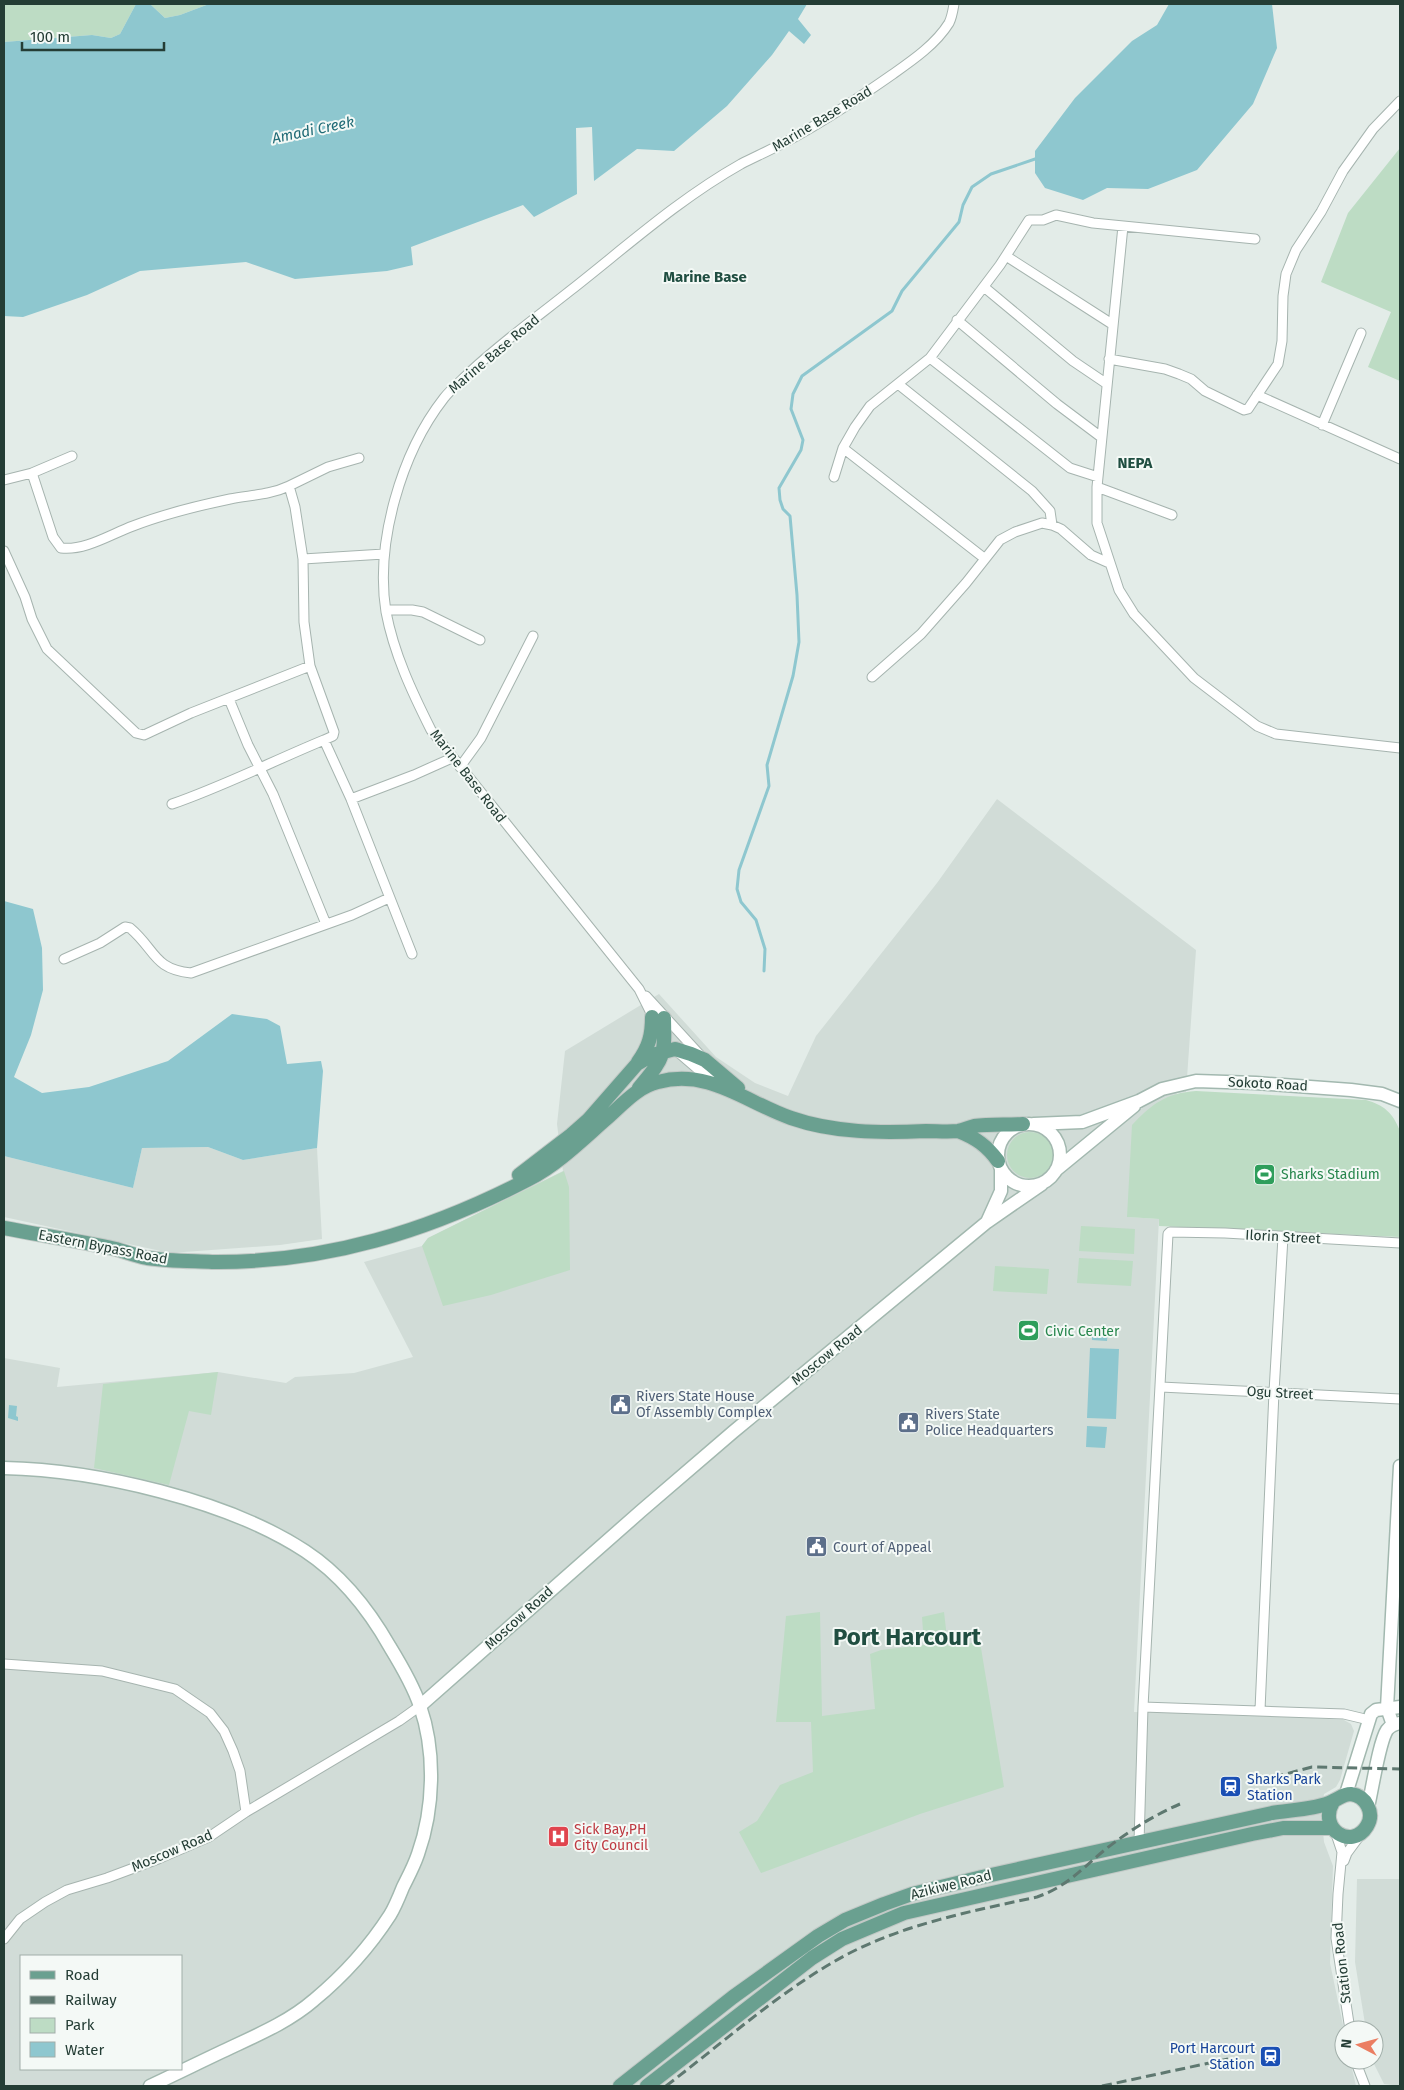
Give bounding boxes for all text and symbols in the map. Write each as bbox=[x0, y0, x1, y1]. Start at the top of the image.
scale bar bbox=[22, 20, 165, 52]
text: 100 m bbox=[30, 28, 70, 46]
street label: Marine Base Road bbox=[769, 82, 875, 156]
water label: Amadi Creek bbox=[269, 113, 356, 148]
district label: Marine Base bbox=[663, 268, 747, 286]
street label: Marine Base Road bbox=[445, 311, 543, 397]
district label: NEPA bbox=[1118, 454, 1154, 472]
street label: Marine Base Road bbox=[426, 726, 510, 826]
street label: Sokoto Road bbox=[1228, 1073, 1308, 1095]
sports icon: Sharks Stadium bbox=[1253, 1162, 1277, 1186]
place label: Sharks Stadium bbox=[1281, 1166, 1380, 1183]
street label: Eastern Bypass Road bbox=[37, 1226, 169, 1268]
street label: Ilorin Street bbox=[1245, 1227, 1322, 1248]
sports icon: Civic Center bbox=[1017, 1319, 1041, 1343]
street label: Moscow Road bbox=[788, 1321, 866, 1389]
place label: Civic Center bbox=[1045, 1323, 1120, 1340]
street label: Ogu Street bbox=[1246, 1383, 1315, 1403]
place label: Rivers State House Of Assembly Complex bbox=[636, 1388, 772, 1421]
public building icon: Rivers State House Of Assembly Complex bbox=[608, 1392, 632, 1416]
place label: Rivers State Police Headquarters bbox=[925, 1406, 1054, 1439]
public building icon: Rivers State Police Headquarters bbox=[897, 1410, 921, 1434]
public building icon: Court of Appeal bbox=[805, 1535, 829, 1559]
place label: Court of Appeal bbox=[833, 1539, 931, 1556]
street label: Moscow Road bbox=[481, 1583, 557, 1653]
district label: Port Harcourt bbox=[833, 1623, 982, 1651]
place label: Sharks Park Station bbox=[1247, 1771, 1322, 1804]
station icon: Sharks Park Station bbox=[1219, 1775, 1243, 1799]
place label: Sick Bay,PH City Council bbox=[574, 1821, 648, 1854]
hospital icon: Sick Bay,PH City Council bbox=[546, 1825, 570, 1849]
street label: Moscow Road bbox=[129, 1826, 215, 1876]
street label: Azikiwe Road bbox=[909, 1867, 993, 1903]
street label: Station Road bbox=[1329, 1922, 1355, 2004]
legend bbox=[20, 1955, 182, 2070]
text: Road bbox=[65, 1966, 100, 1984]
text: Railway bbox=[65, 1991, 117, 2009]
text: Park bbox=[65, 2016, 95, 2034]
north arrow bbox=[1334, 2020, 1384, 2070]
text: N bbox=[1338, 2038, 1356, 2049]
place label: Port Harcourt Station bbox=[1170, 2040, 1256, 2073]
text: Water bbox=[65, 2041, 104, 2059]
station icon: Port Harcourt Station bbox=[1259, 2044, 1283, 2068]

